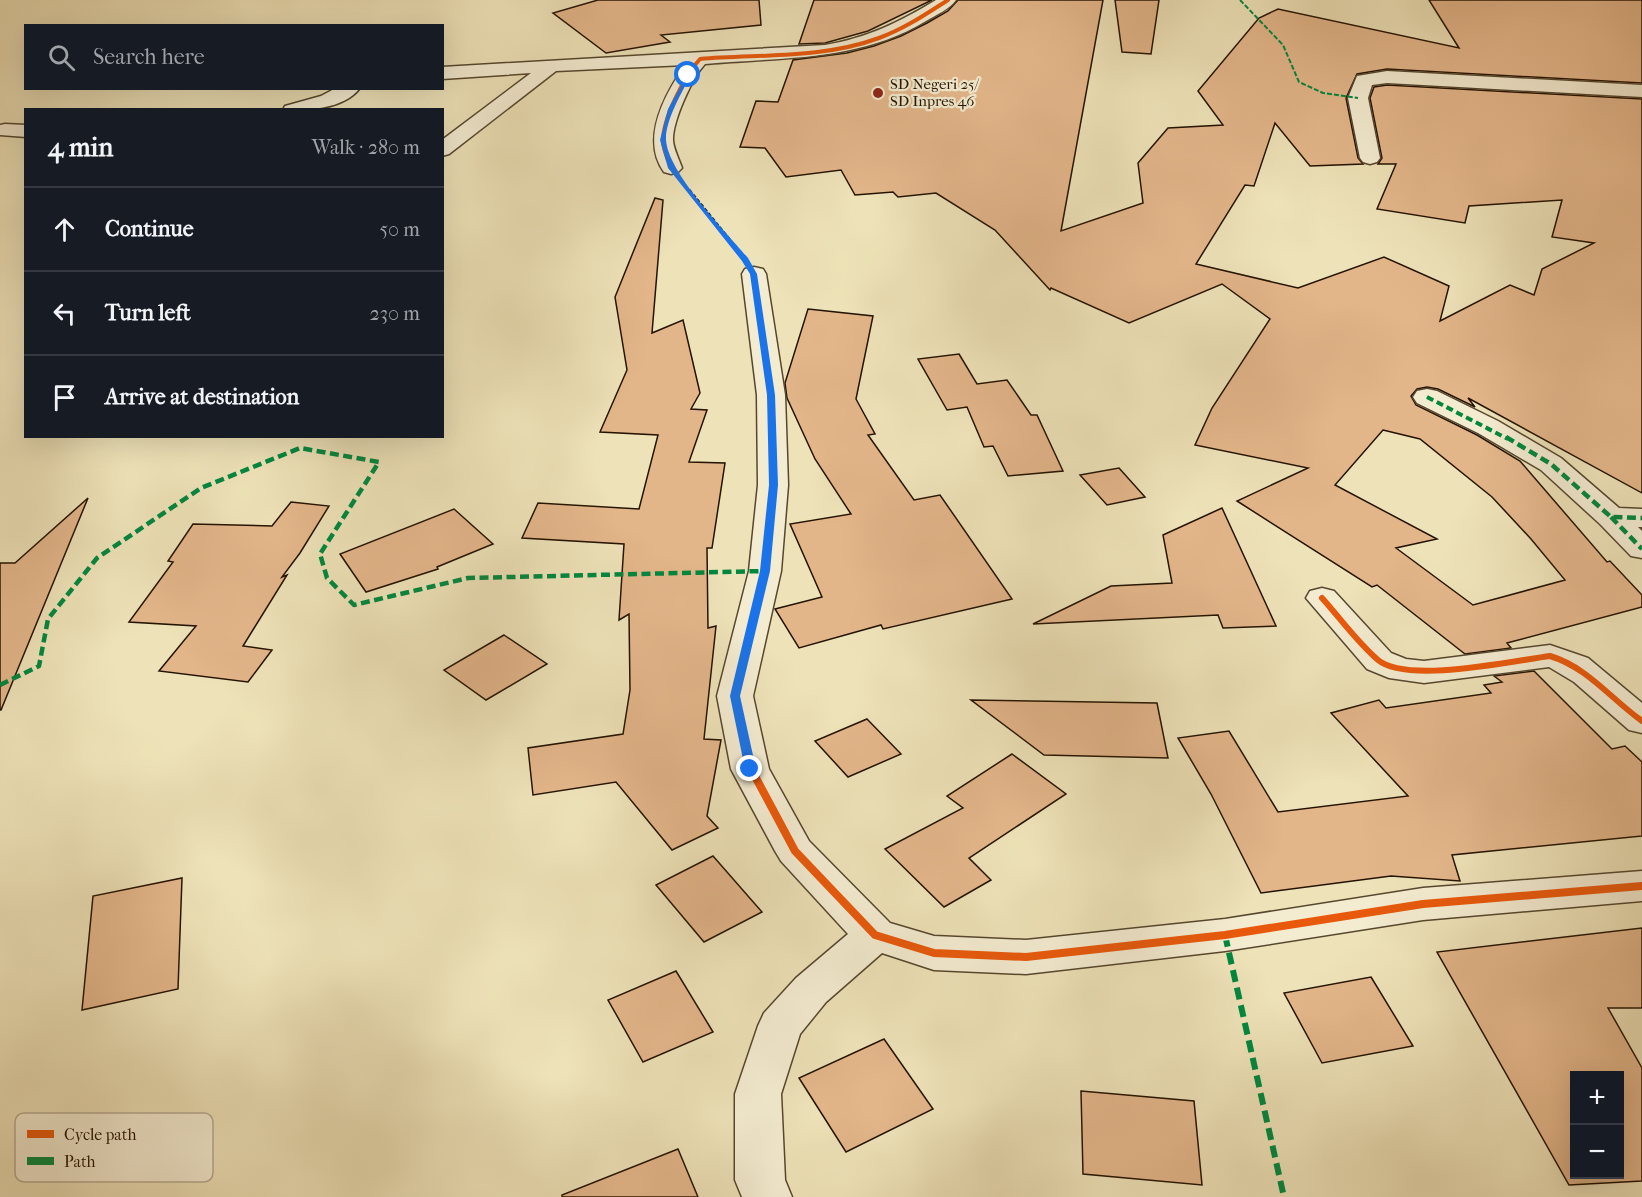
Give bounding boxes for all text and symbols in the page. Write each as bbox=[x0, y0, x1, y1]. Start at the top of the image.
search box bbox=[24, 24, 444, 90]
icon: search bbox=[45, 41, 78, 74]
text: Search here bbox=[93, 44, 205, 70]
route start bbox=[674, 61, 700, 87]
place label: SD Negeri 25/ SD Inpres 46 bbox=[890, 75, 980, 110]
marker: SD Negeri 25/ SD Inpres 46 bbox=[871, 86, 885, 100]
text: 4 min bbox=[48, 132, 113, 163]
text: Walk · 280 m bbox=[312, 136, 420, 159]
icon: ahead bbox=[48, 213, 81, 246]
text: Continue bbox=[105, 216, 194, 242]
text: 50 m bbox=[379, 218, 420, 241]
icon: left bbox=[48, 297, 81, 330]
text: Turn left bbox=[105, 300, 191, 326]
text: 230 m bbox=[370, 302, 420, 325]
icon: arrive bbox=[48, 381, 81, 414]
text: Arrive at destination bbox=[105, 384, 299, 410]
route end bbox=[736, 755, 762, 781]
map controls bbox=[1570, 1071, 1624, 1179]
button: + bbox=[1570, 1071, 1624, 1125]
legend bbox=[15, 1113, 213, 1182]
text: Cycle path bbox=[64, 1125, 136, 1144]
button: − bbox=[1570, 1125, 1624, 1179]
text: Path bbox=[64, 1152, 96, 1171]

